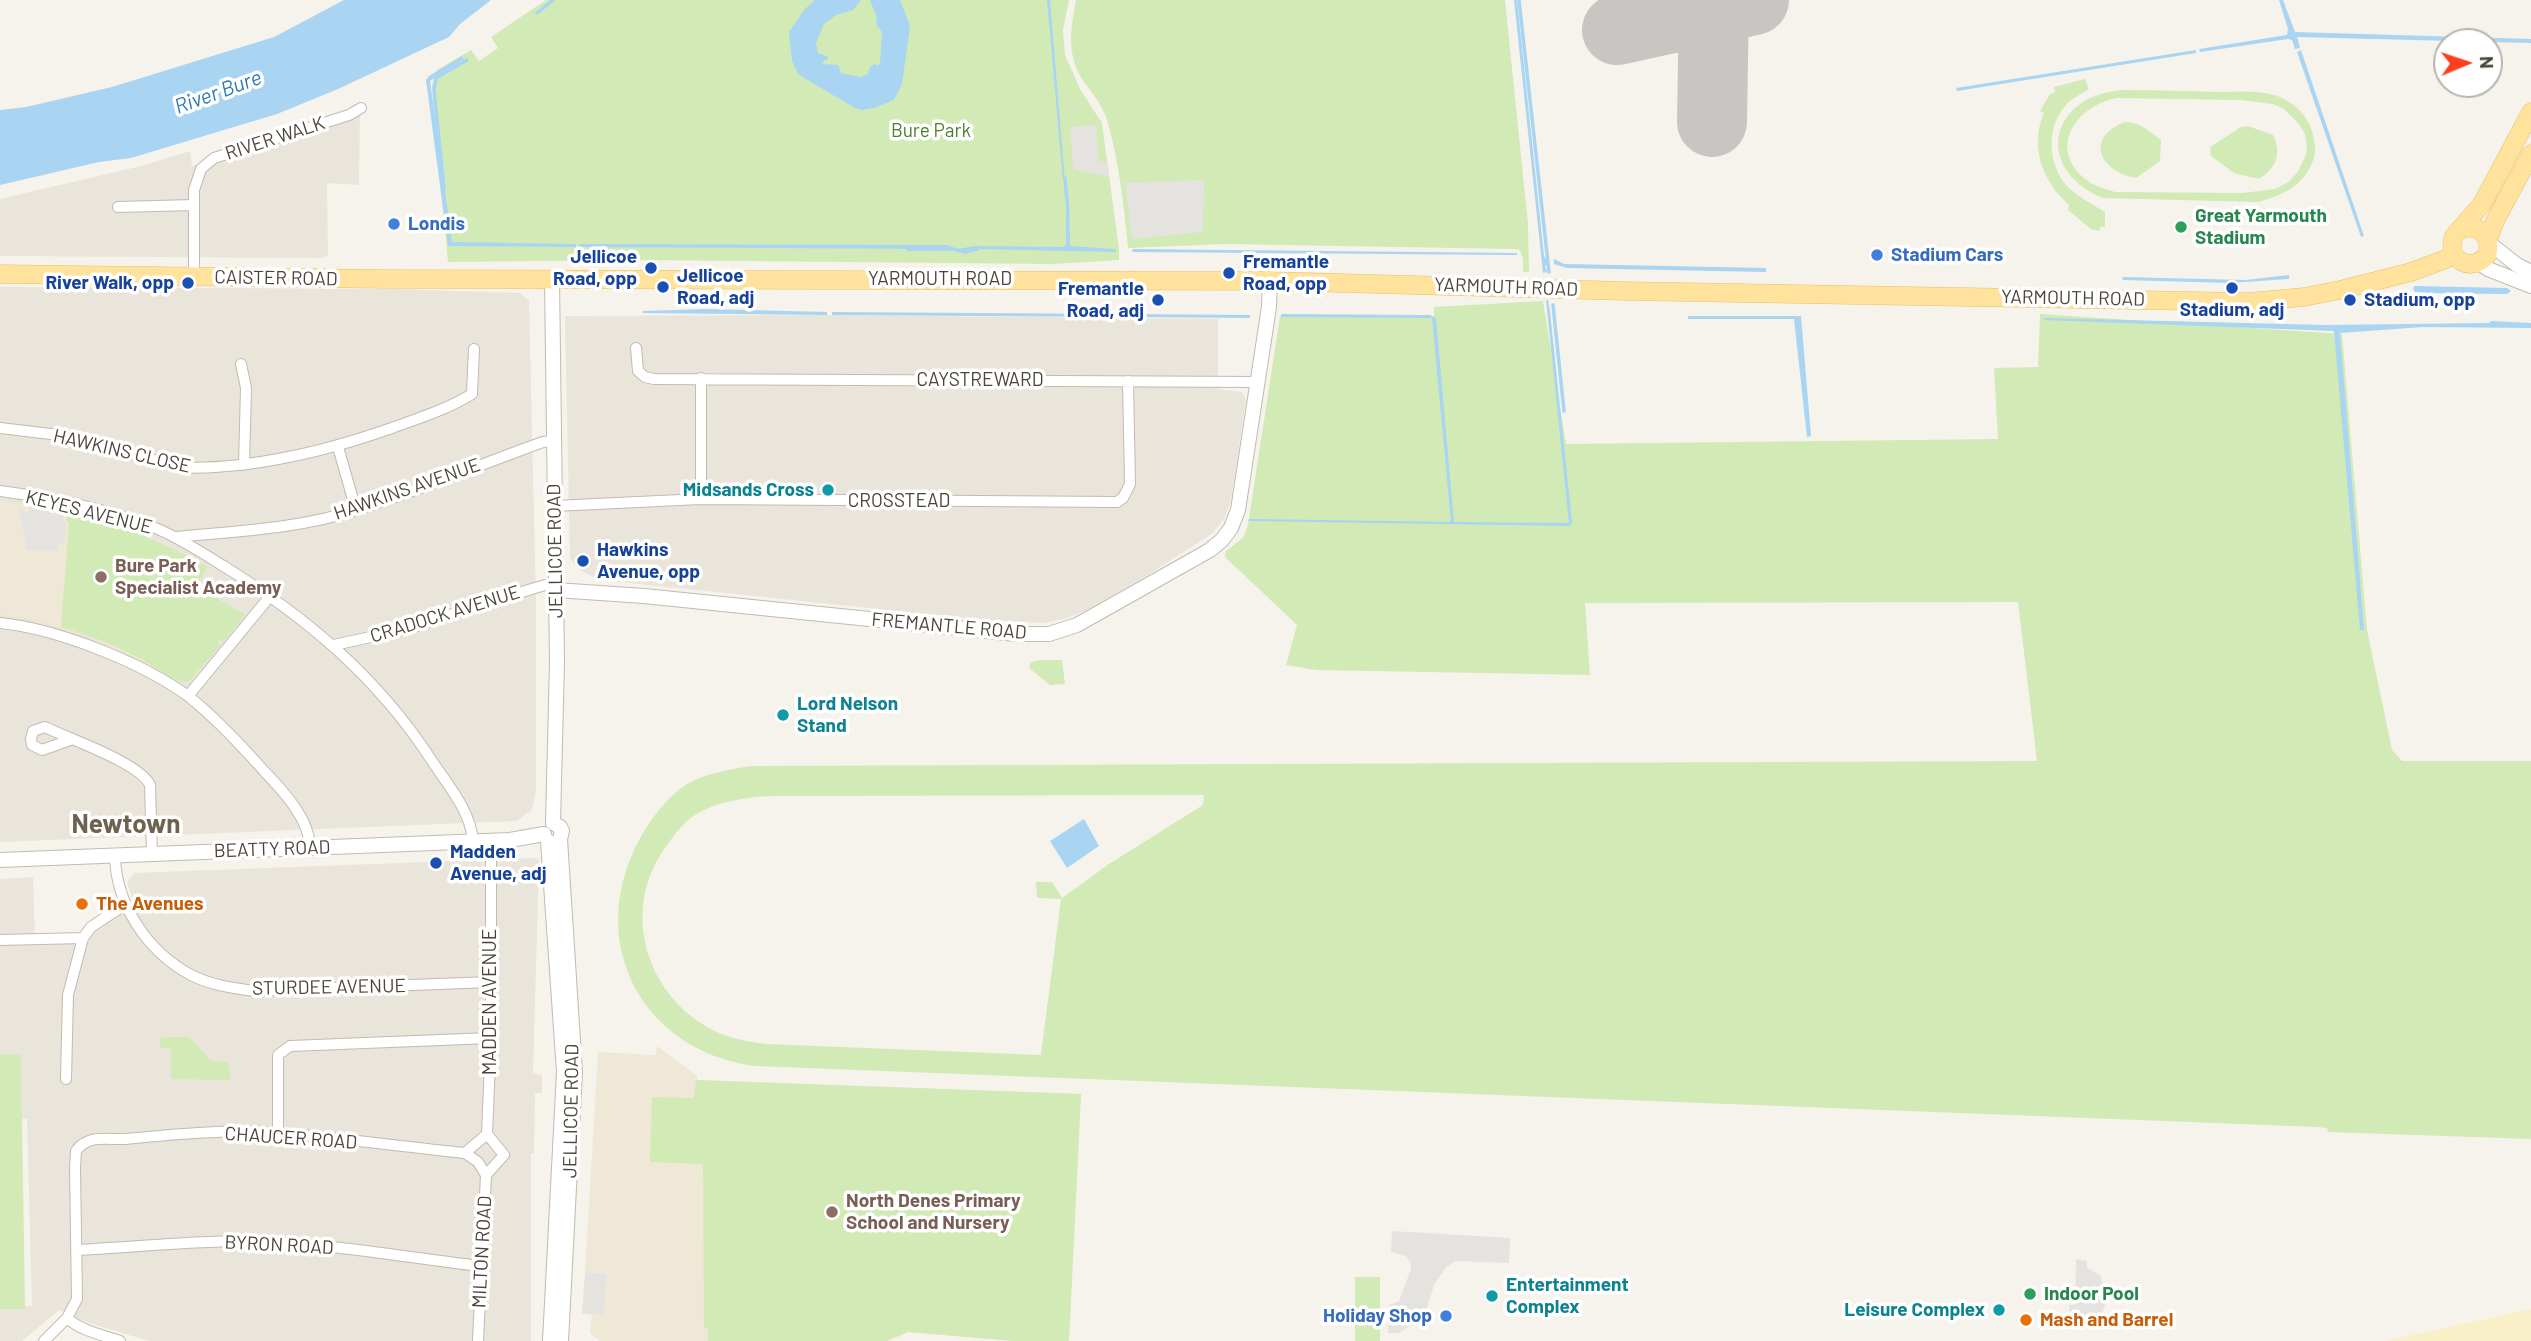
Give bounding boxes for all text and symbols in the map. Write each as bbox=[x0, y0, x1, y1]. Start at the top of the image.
north arrow bbox=[2433, 28, 2503, 98]
text: N bbox=[2476, 56, 2499, 69]
water label: River Bure bbox=[171, 65, 265, 119]
street label: RIVER WALK bbox=[222, 111, 328, 165]
park label: Bure Park bbox=[891, 120, 971, 142]
place label: Great Yarmouth Stadium bbox=[2195, 205, 2327, 249]
place label: Londis bbox=[408, 213, 465, 235]
marker: Londis bbox=[386, 216, 402, 232]
marker: Great Yarmouth Stadium bbox=[2173, 219, 2189, 235]
place label: Stadium Cars bbox=[1891, 244, 2003, 266]
place label: Jellicoe Road, opp bbox=[553, 246, 637, 290]
marker: Stadium Cars bbox=[1869, 247, 1885, 263]
place label: Fremantle Road, opp bbox=[1243, 251, 1329, 295]
marker: Jellicoe Road, opp bbox=[643, 260, 659, 276]
place label: Jellicoe Road, adj bbox=[677, 265, 754, 309]
marker: Fremantle Road, opp bbox=[1221, 265, 1237, 281]
street label: CAISTER ROAD bbox=[214, 266, 338, 290]
street label: YARMOUTH ROAD bbox=[868, 268, 1012, 290]
place label: River Walk, opp bbox=[45, 272, 174, 294]
street label: YARMOUTH ROAD bbox=[1434, 273, 1578, 301]
marker: River Walk, opp bbox=[180, 275, 196, 291]
place label: Fremantle Road, adj bbox=[1058, 278, 1144, 322]
marker: Jellicoe Road, adj bbox=[655, 279, 671, 295]
marker: Stadium, adj bbox=[2224, 280, 2240, 296]
street label: YARMOUTH ROAD bbox=[2001, 285, 2145, 311]
place label: Stadium, opp bbox=[2364, 289, 2475, 311]
marker: Fremantle Road, adj bbox=[1150, 292, 1166, 308]
marker: Stadium, opp bbox=[2342, 292, 2358, 308]
place label: Stadium, adj bbox=[2180, 299, 2284, 321]
street label: CAYSTREWARD bbox=[917, 369, 1043, 391]
street label: HAWKINS CLOSE bbox=[51, 424, 193, 478]
street label: HAWKINS AVENUE bbox=[331, 453, 483, 525]
place label: Midsands Cross bbox=[683, 479, 814, 501]
marker: Midsands Cross bbox=[820, 482, 836, 498]
street label: JELLICOE ROAD bbox=[542, 484, 568, 618]
street label: KEYES AVENUE bbox=[23, 485, 155, 539]
street label: CROSSTEAD bbox=[848, 490, 950, 512]
place label: Hawkins Avenue, opp bbox=[597, 539, 700, 583]
marker: Hawkins Avenue, opp bbox=[575, 553, 591, 569]
place label: Bure Park Specialist Academy bbox=[115, 555, 281, 599]
marker: Bure Park Specialist Academy bbox=[93, 569, 109, 585]
street label: CRADOCK AVENUE bbox=[367, 580, 523, 648]
street label: FREMANTLE ROAD bbox=[871, 608, 1027, 644]
place label: Lord Nelson Stand bbox=[797, 693, 898, 737]
marker: Lord Nelson Stand bbox=[775, 707, 791, 723]
district label: Newtown bbox=[71, 808, 181, 840]
street label: BEATTY ROAD bbox=[213, 836, 331, 862]
place label: Madden Avenue, adj bbox=[450, 841, 547, 885]
marker: Madden Avenue, adj bbox=[428, 855, 444, 871]
place label: The Avenues bbox=[96, 893, 204, 915]
marker: The Avenues bbox=[74, 896, 90, 912]
street label: MADDEN AVENUE bbox=[479, 929, 501, 1075]
street label: STURDEE AVENUE bbox=[252, 974, 406, 1000]
street label: JELLICOE ROAD bbox=[558, 1044, 584, 1178]
street label: CHAUCER ROAD bbox=[224, 1122, 358, 1154]
place label: North Denes Primary School and Nursery bbox=[846, 1190, 1020, 1234]
street label: MILTON ROAD bbox=[468, 1195, 496, 1309]
marker: North Denes Primary School and Nursery bbox=[824, 1204, 840, 1220]
street label: BYRON ROAD bbox=[224, 1231, 334, 1259]
place label: Entertainment Complex bbox=[1506, 1274, 1629, 1318]
place label: Indoor Pool bbox=[2044, 1283, 2139, 1305]
marker: Indoor Pool bbox=[2022, 1286, 2038, 1302]
marker: Entertainment Complex bbox=[1484, 1288, 1500, 1304]
place label: Leisure Complex bbox=[1844, 1299, 1985, 1321]
marker: Leisure Complex bbox=[1991, 1302, 2007, 1318]
place label: Holiday Shop bbox=[1323, 1305, 1432, 1327]
marker: Holiday Shop bbox=[1438, 1308, 1454, 1324]
place label: Mash and Barrel bbox=[2040, 1309, 2173, 1331]
marker: Mash and Barrel bbox=[2018, 1312, 2034, 1328]

